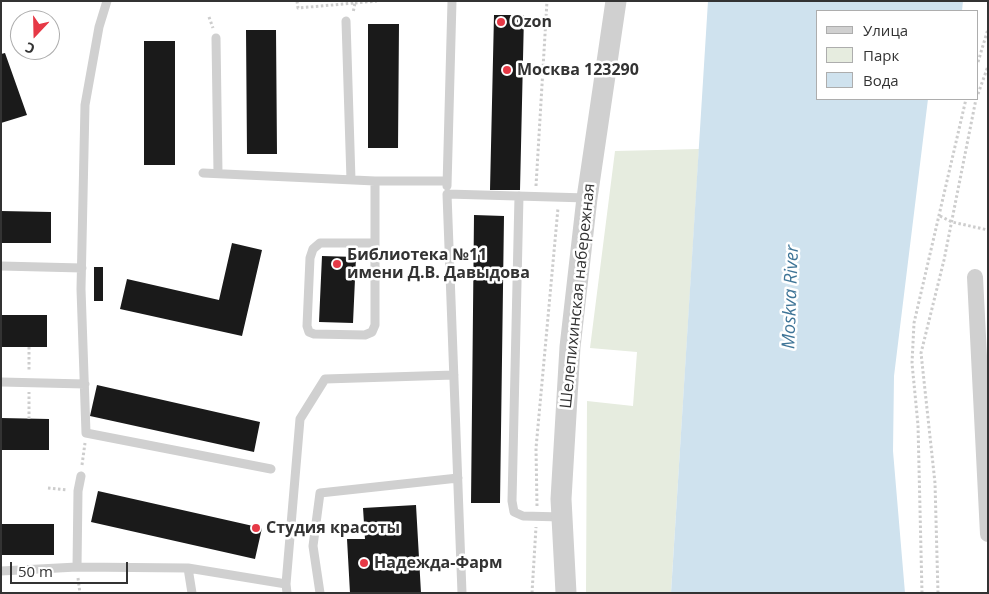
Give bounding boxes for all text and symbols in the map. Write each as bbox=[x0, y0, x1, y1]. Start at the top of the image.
north arrow bbox=[10, 10, 60, 60]
legend bbox=[816, 10, 979, 100]
place label: Ozon bbox=[511, 12, 552, 32]
marker: Ozon bbox=[495, 16, 507, 28]
text: Улица bbox=[863, 20, 908, 40]
text: С bbox=[22, 38, 37, 59]
text: Парк bbox=[863, 45, 899, 65]
place label: Москва 123290 bbox=[517, 60, 639, 80]
marker: Москва 123290 bbox=[501, 64, 513, 76]
text: Вода bbox=[863, 70, 899, 90]
street label: Шелепихинская набережная bbox=[557, 183, 599, 409]
place label: Библиотека №11 имени Д.В. Давыдова bbox=[347, 245, 530, 283]
water label: Moskva River bbox=[778, 245, 804, 349]
marker: Библиотека №11 имени Д.В. Давыдова bbox=[331, 258, 343, 270]
place label: Студия красоты bbox=[266, 518, 400, 538]
marker: Студия красоты bbox=[250, 522, 262, 534]
scale bar bbox=[12, 552, 130, 584]
place label: Надежда-Фарм bbox=[374, 553, 502, 573]
marker: Надежда-Фарм bbox=[358, 557, 370, 569]
text: 50 m bbox=[18, 561, 53, 581]

